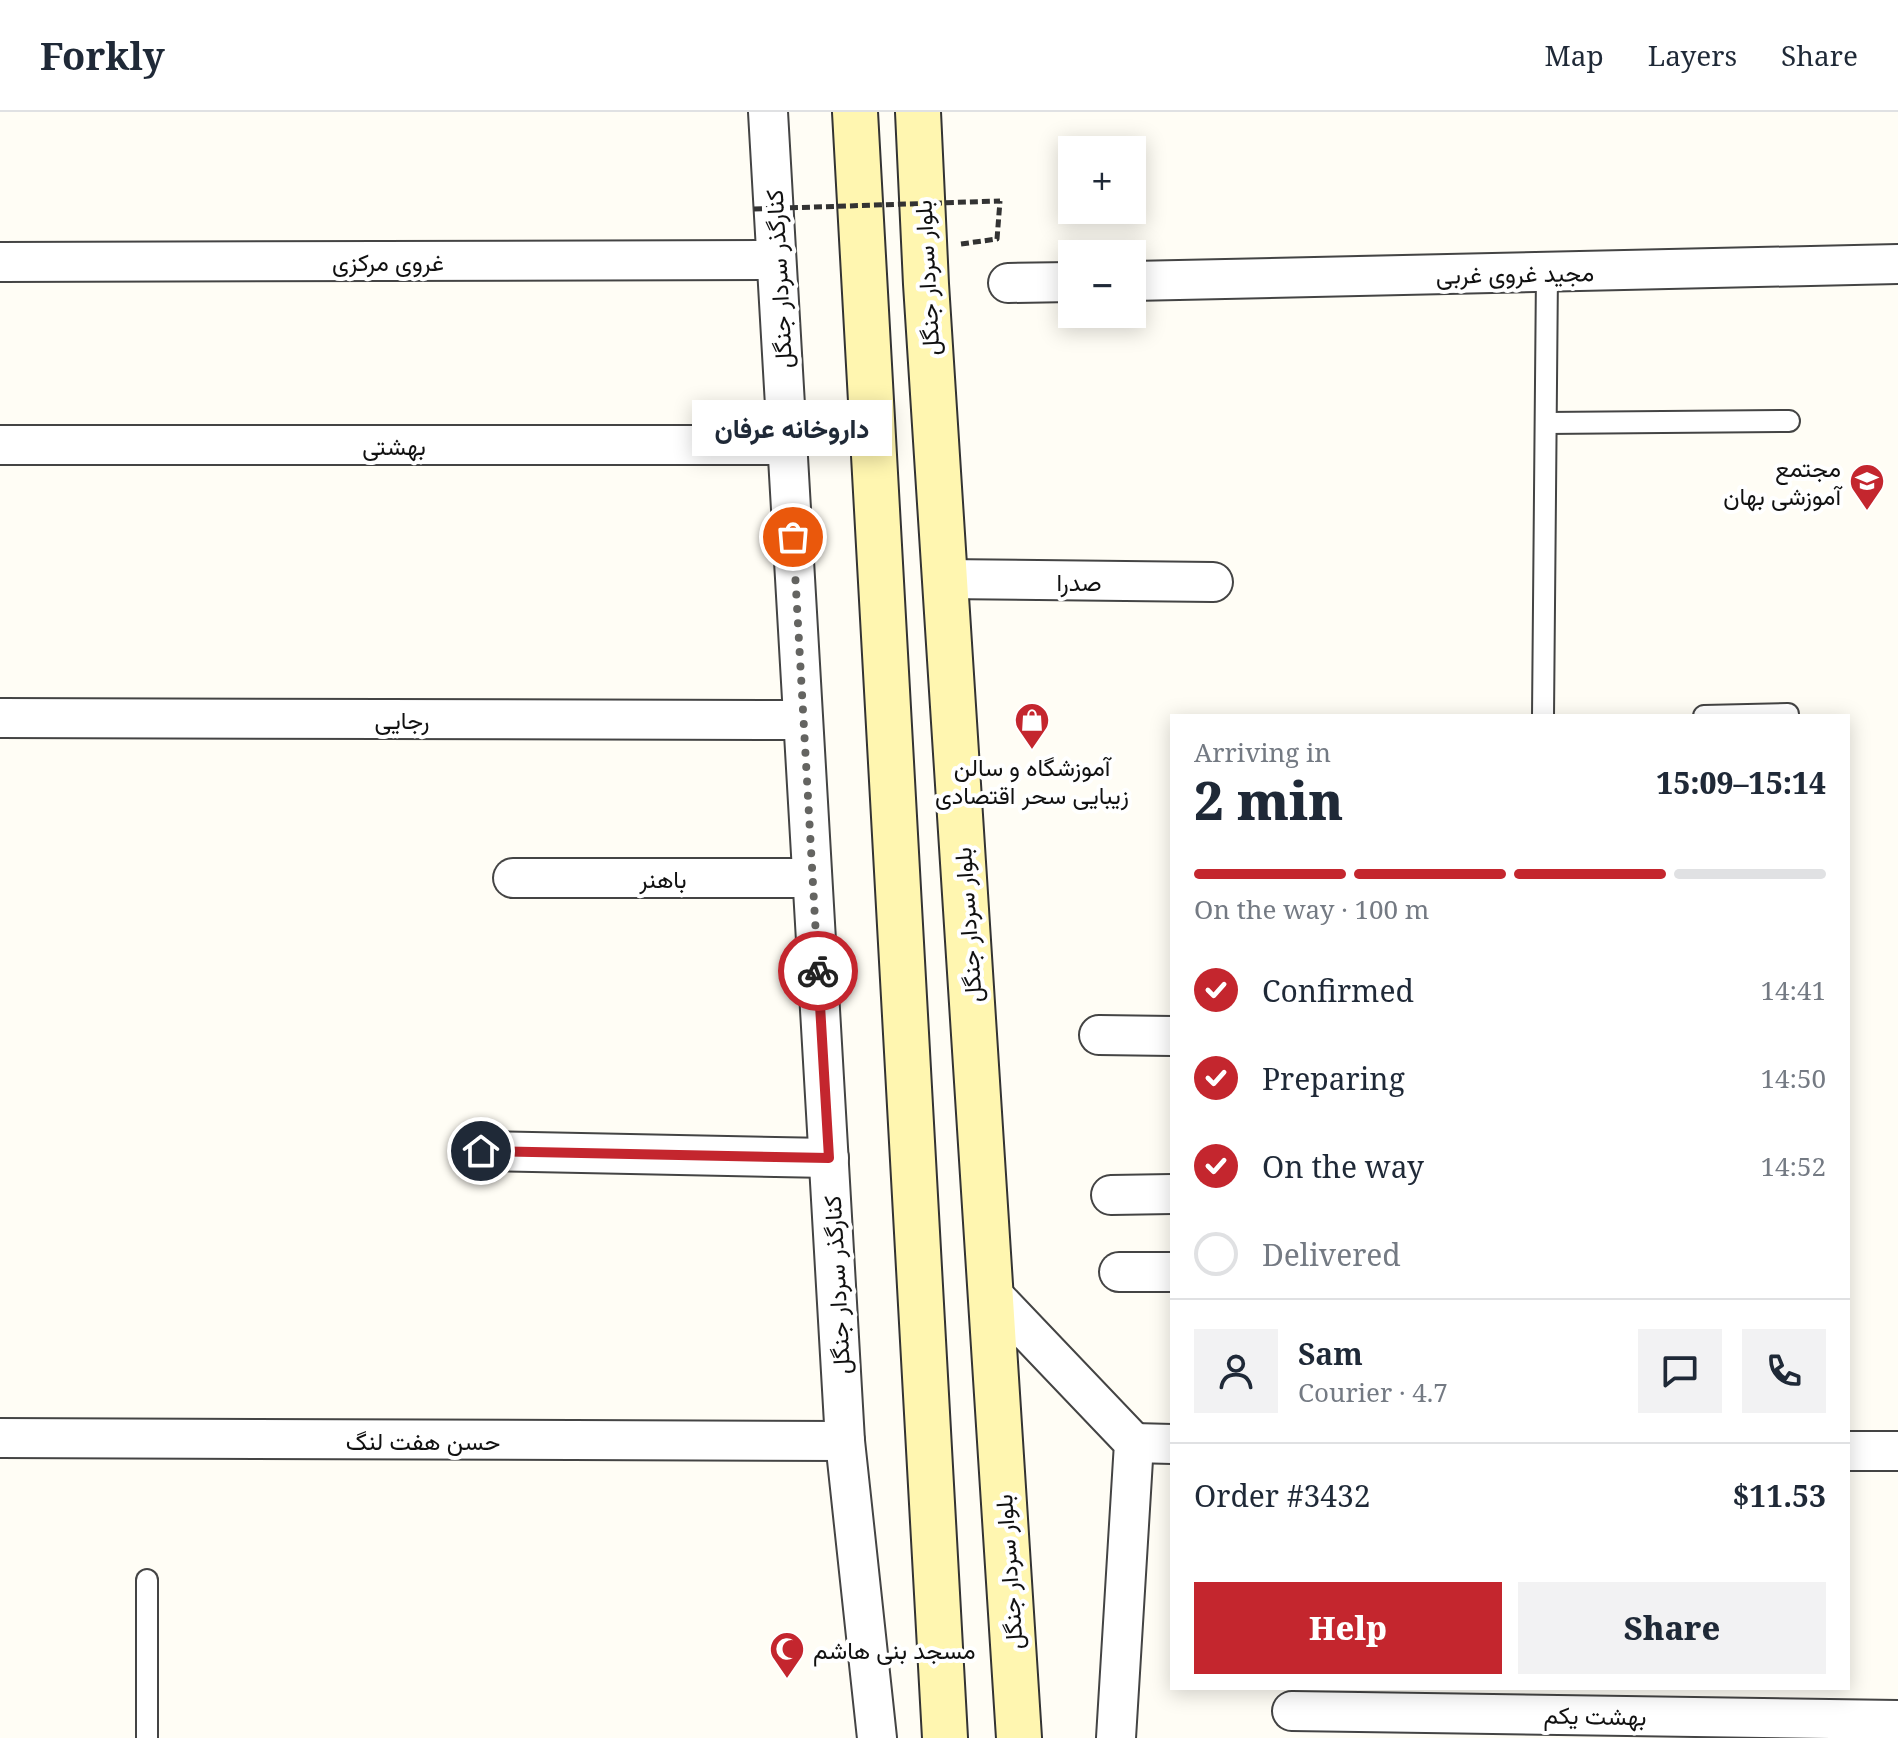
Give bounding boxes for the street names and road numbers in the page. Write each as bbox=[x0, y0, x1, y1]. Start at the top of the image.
street label: کنارگذر سردار جنگل bbox=[757, 189, 799, 369]
street label: بلوار سردار جنگل bbox=[905, 199, 947, 357]
street label: غروی مرکزی bbox=[332, 245, 444, 278]
street label: مجید غروی غربی bbox=[1436, 255, 1594, 291]
street label: بهشتی bbox=[362, 429, 426, 462]
street label: صدرا bbox=[1057, 565, 1101, 598]
street label: رجایی bbox=[374, 703, 430, 736]
street label: بلوار سردار جنگل bbox=[945, 846, 989, 1004]
street label: باهنر bbox=[638, 862, 687, 895]
street label: کنارگذر سردار جنگل bbox=[815, 1195, 857, 1375]
street label: حسن هفت لنگ bbox=[346, 1424, 500, 1457]
street label: بلوار سردار جنگل bbox=[986, 1493, 1030, 1651]
street label: بهشت یکم bbox=[1543, 1698, 1647, 1733]

